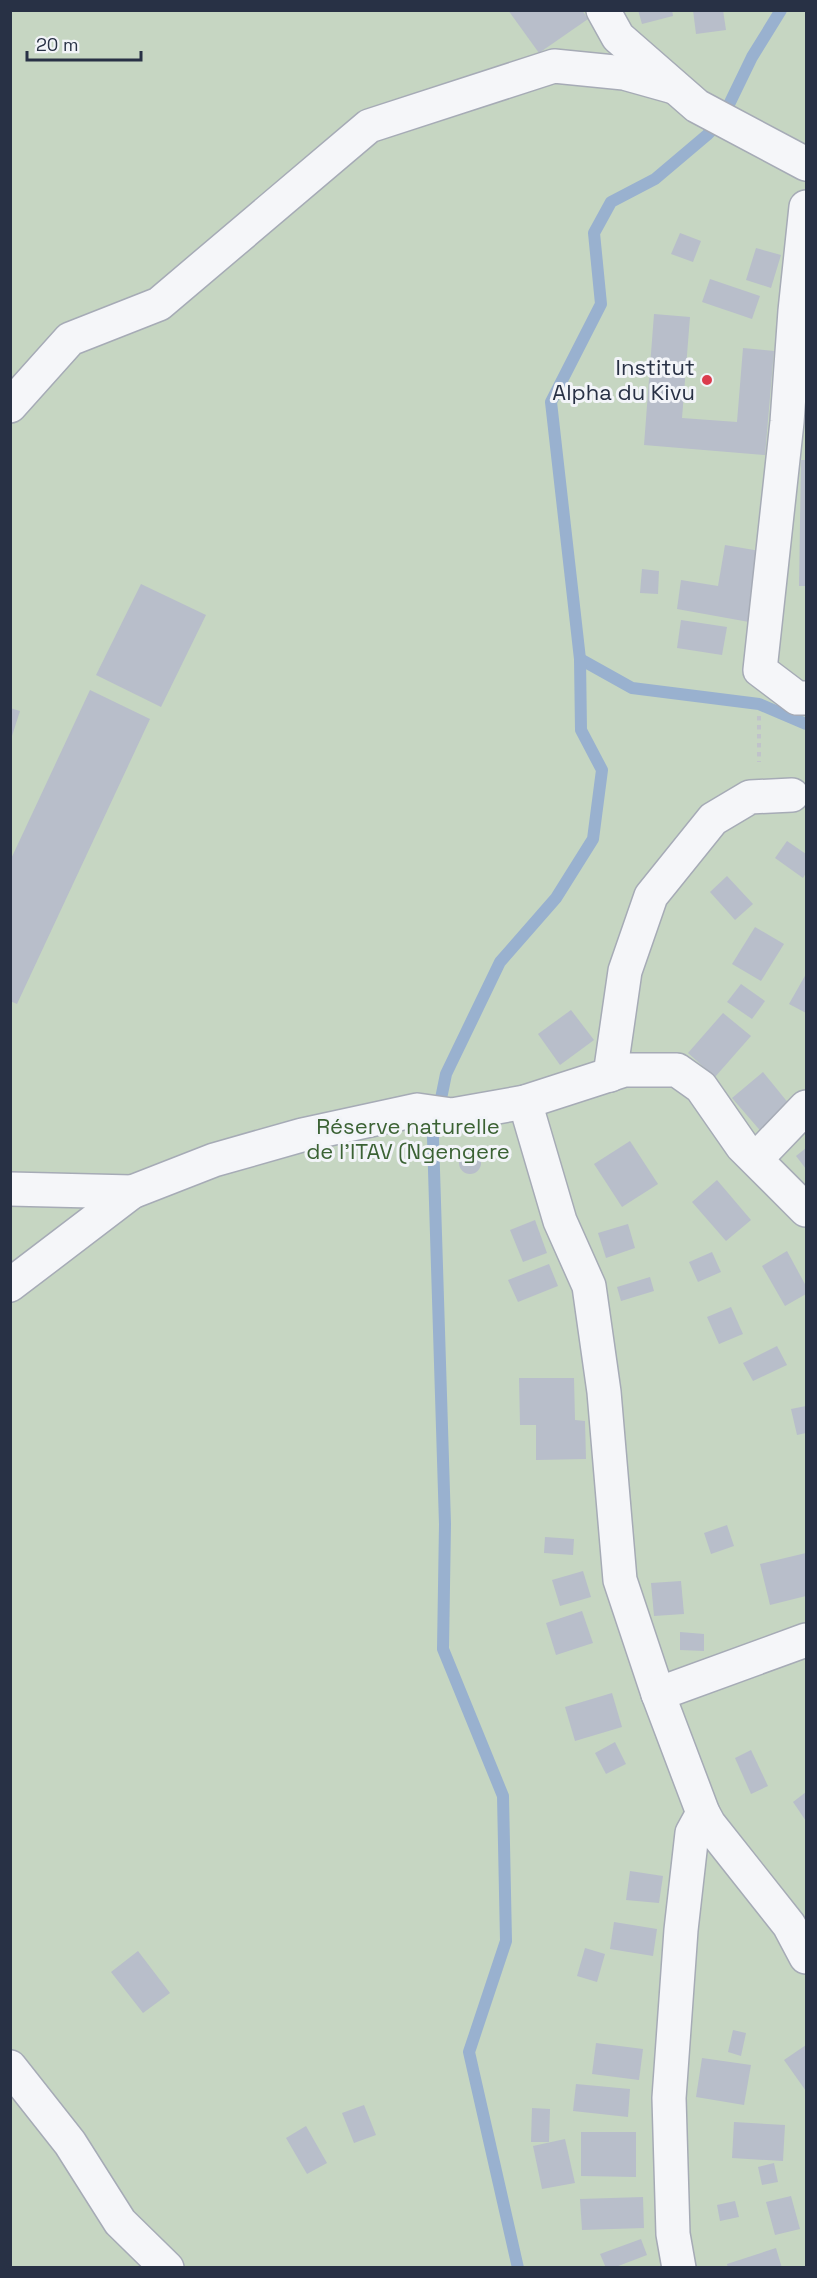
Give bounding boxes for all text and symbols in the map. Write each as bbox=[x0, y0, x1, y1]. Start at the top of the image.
scale bar bbox=[27, 24, 141, 62]
text: 20 m bbox=[36, 33, 79, 56]
place label: Institut Alpha du Kivu bbox=[552, 353, 695, 406]
marker: Institut Alpha du Kivu bbox=[700, 373, 714, 387]
park label: Réserve naturelle de l'ITAV (Ngengere bbox=[306, 1112, 510, 1165]

